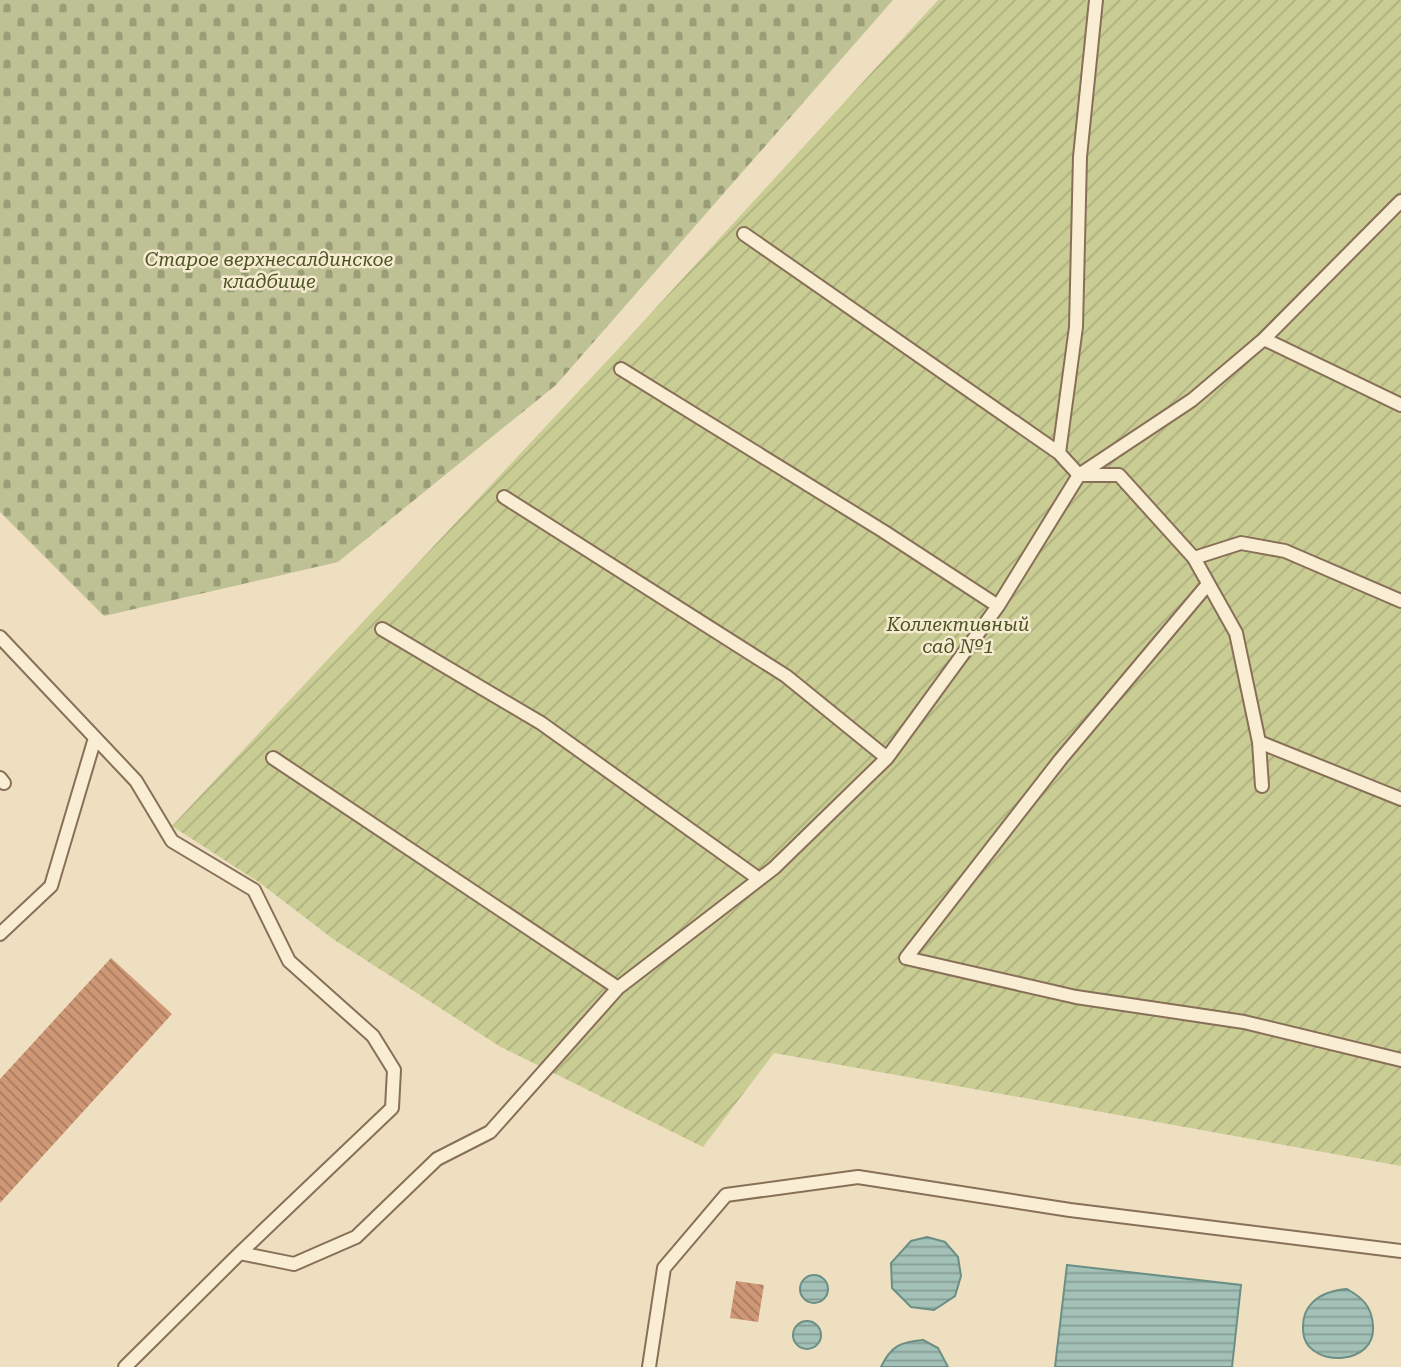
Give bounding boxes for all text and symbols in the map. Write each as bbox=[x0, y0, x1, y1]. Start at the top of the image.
park label: Старое верхнесалдинское кладбище bbox=[145, 248, 394, 293]
park label: Коллективный сад №1 bbox=[886, 613, 1030, 658]

